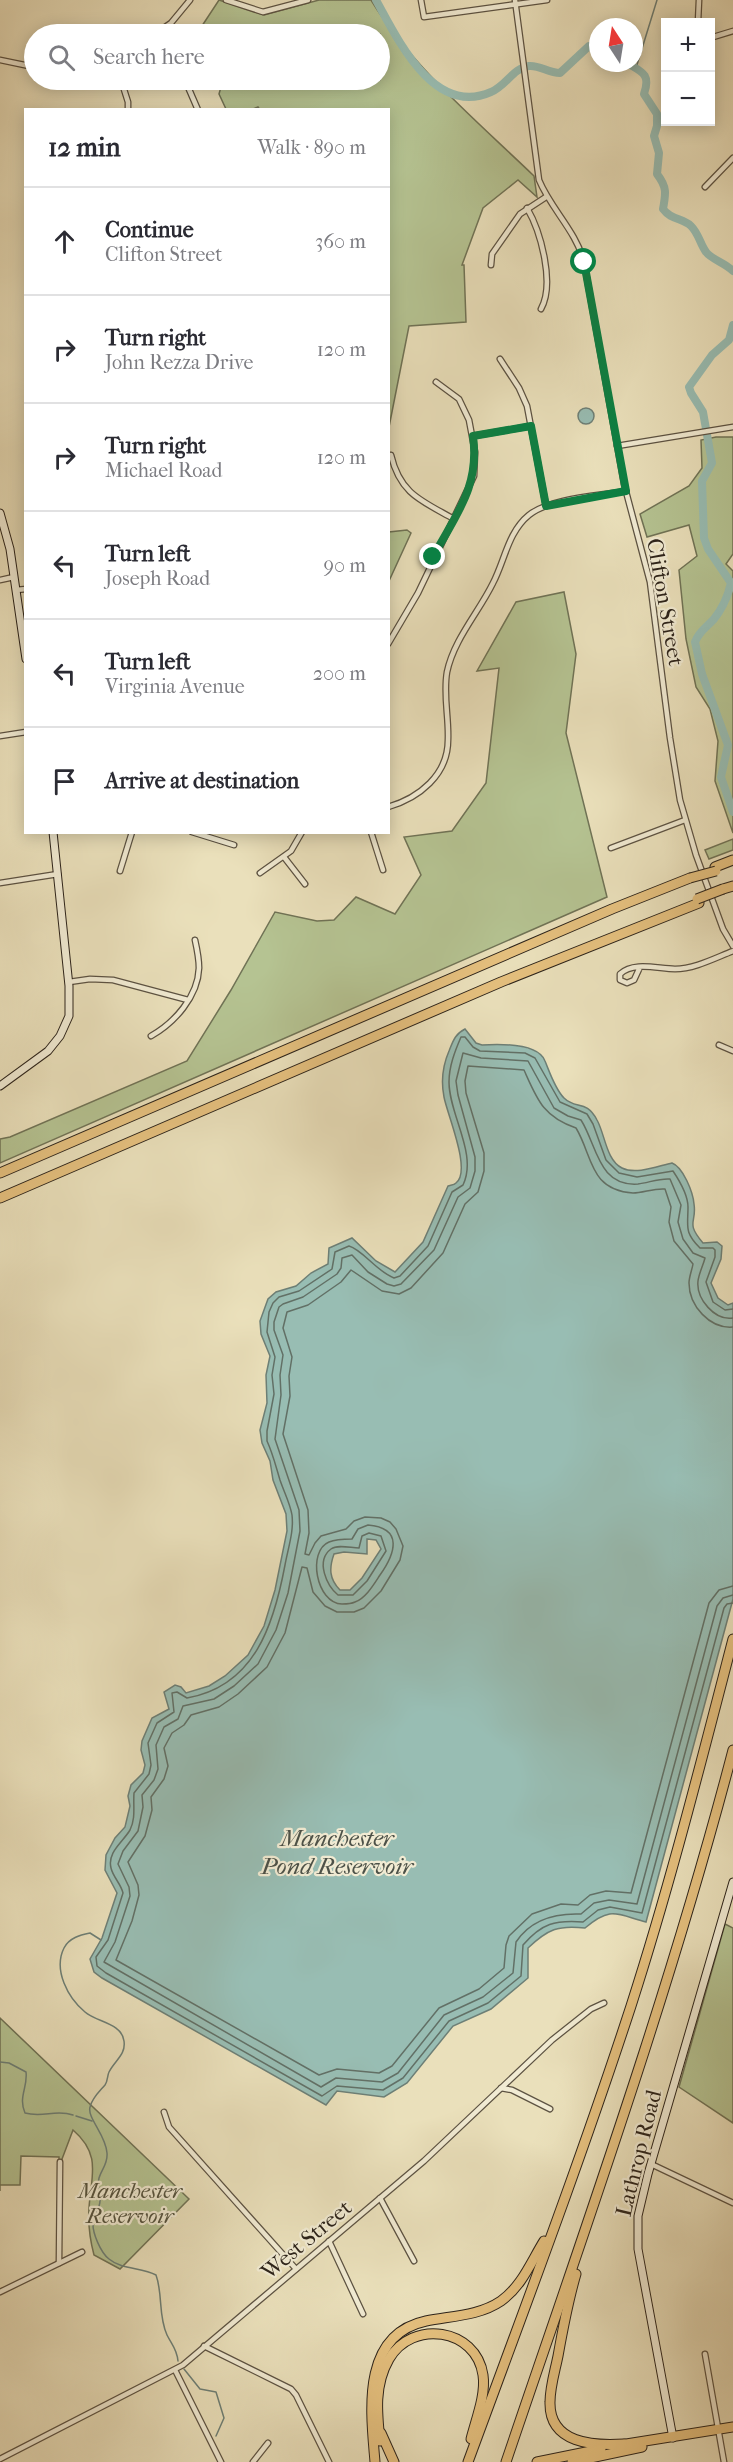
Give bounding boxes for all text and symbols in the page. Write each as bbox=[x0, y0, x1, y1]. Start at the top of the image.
north arrow bbox=[589, 18, 643, 72]
map controls bbox=[661, 18, 715, 126]
button: + bbox=[661, 18, 715, 72]
search box bbox=[24, 24, 390, 90]
icon: search bbox=[45, 41, 78, 74]
text: Search here bbox=[93, 44, 205, 70]
button: − bbox=[661, 72, 715, 126]
text: 12 min bbox=[48, 132, 121, 163]
text: Walk · 890 m bbox=[258, 136, 366, 159]
text: Continue bbox=[105, 217, 194, 243]
icon: ahead bbox=[48, 225, 81, 258]
text: 360 m bbox=[315, 230, 366, 253]
text: Clifton Street bbox=[105, 243, 222, 266]
route start bbox=[570, 248, 596, 274]
text: Turn right bbox=[105, 325, 206, 351]
icon: right bbox=[48, 333, 81, 366]
text: 120 m bbox=[317, 338, 366, 361]
text: John Rezza Drive bbox=[105, 351, 253, 374]
text: Turn right bbox=[105, 433, 206, 459]
icon: right bbox=[48, 441, 81, 474]
text: 120 m bbox=[317, 446, 366, 469]
text: Michael Road bbox=[105, 459, 222, 482]
street label: Clifton Street bbox=[641, 536, 689, 668]
text: Turn left bbox=[105, 541, 191, 567]
route end bbox=[419, 543, 445, 569]
icon: left bbox=[48, 549, 81, 582]
text: 90 m bbox=[324, 554, 366, 577]
text: Joseph Road bbox=[105, 567, 210, 590]
text: Turn left bbox=[105, 649, 191, 675]
icon: left bbox=[48, 657, 81, 690]
text: 200 m bbox=[313, 662, 366, 685]
text: Virginia Avenue bbox=[105, 675, 245, 698]
icon: arrive bbox=[48, 765, 81, 798]
text: Arrive at destination bbox=[105, 768, 299, 794]
water label: Manchester Pond Reservoir bbox=[260, 1824, 415, 1880]
street label: Lathrop Road bbox=[611, 2086, 668, 2219]
park label: Manchester Reservoir bbox=[76, 2178, 184, 2229]
street label: West Street bbox=[255, 2194, 357, 2286]

